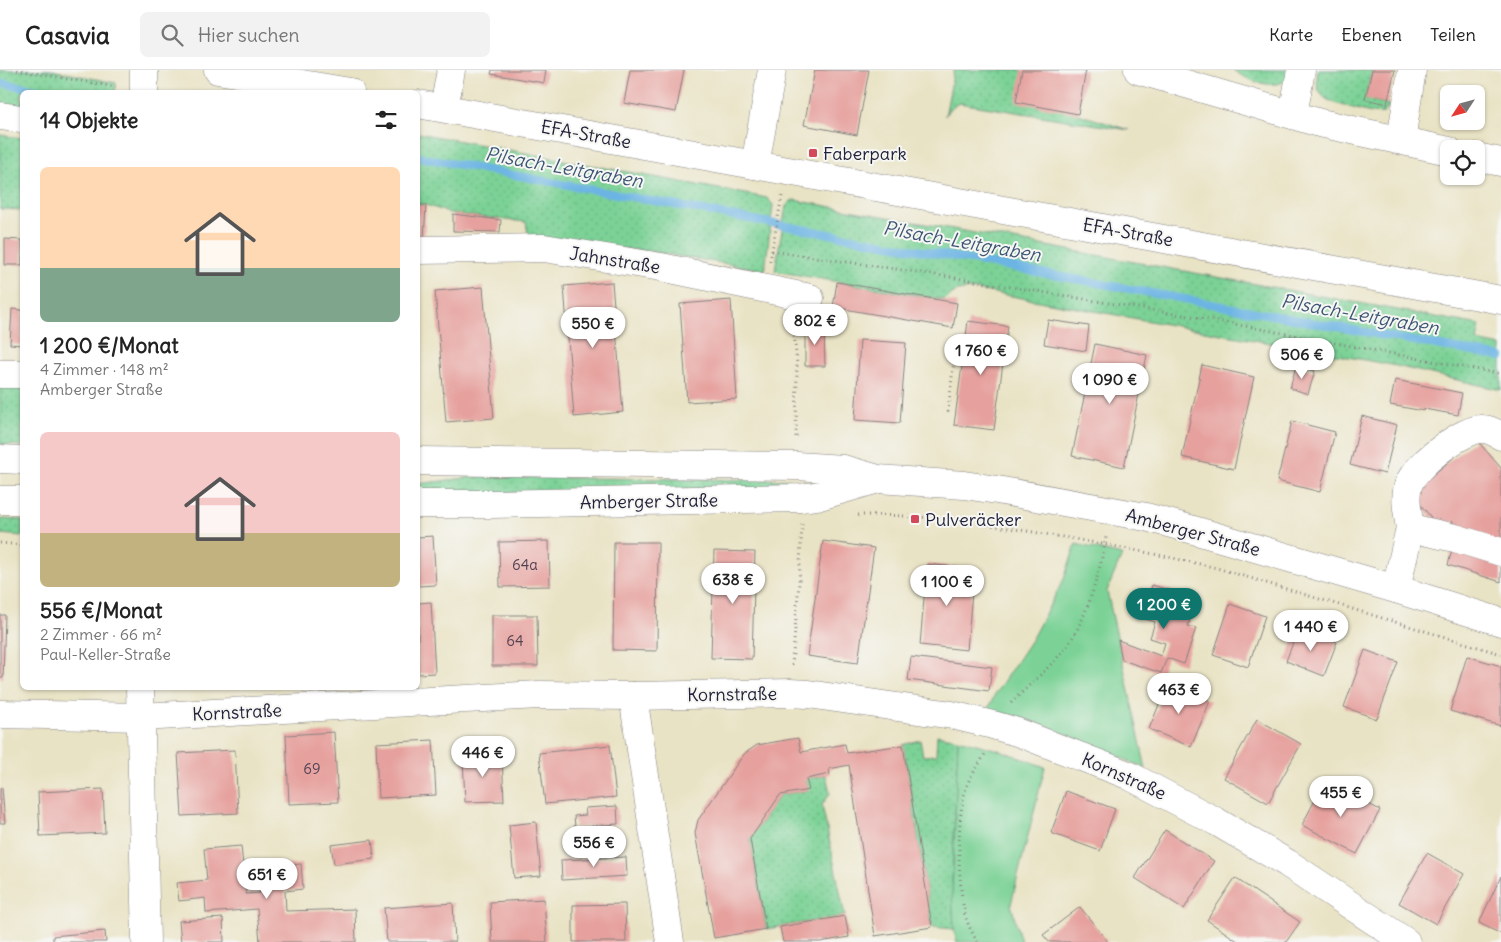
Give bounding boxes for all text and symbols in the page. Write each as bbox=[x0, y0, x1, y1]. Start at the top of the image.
search box bbox=[140, 12, 490, 57]
text: Casavia bbox=[25, 20, 110, 50]
icon: search bbox=[158, 21, 186, 49]
text: Hier suchen bbox=[198, 23, 300, 47]
text: Karte bbox=[1269, 23, 1313, 46]
text: Ebenen bbox=[1341, 23, 1402, 46]
text: Teilen bbox=[1430, 23, 1476, 46]
north arrow bbox=[1440, 85, 1485, 130]
map controls bbox=[1440, 85, 1485, 185]
icon: filters bbox=[372, 106, 400, 134]
text: 14 Objekte bbox=[40, 107, 138, 134]
street label: EFA-Straße bbox=[539, 115, 633, 153]
button: locate bbox=[1440, 140, 1485, 185]
water label: Pilsach-Leitgraben bbox=[483, 141, 646, 193]
place label: Faberpark bbox=[823, 142, 907, 165]
marker: Faberpark bbox=[807, 147, 819, 159]
icon: home bbox=[175, 199, 265, 289]
street label: EFA-Straße bbox=[1081, 213, 1175, 251]
water label: Pilsach-Leitgraben bbox=[881, 215, 1044, 267]
street label: Jahnstraße bbox=[568, 241, 662, 279]
water label: Pilsach-Leitgraben bbox=[1279, 288, 1442, 340]
pin: 802 € bbox=[780, 304, 850, 346]
pin: 550 € bbox=[558, 306, 628, 349]
text: 802 € bbox=[794, 310, 836, 330]
text: 550 € bbox=[571, 313, 615, 333]
text: 1 200 €/Monat bbox=[40, 332, 179, 359]
pin: 1 760 € bbox=[935, 334, 1027, 376]
pin: 506 € bbox=[1267, 338, 1337, 380]
text: 1 760 € bbox=[955, 340, 1007, 360]
text: 506 € bbox=[1280, 344, 1324, 364]
text: 4 Zimmer · 148 m² bbox=[40, 359, 169, 379]
pin: 1 090 € bbox=[1064, 362, 1156, 405]
text: 1 090 € bbox=[1083, 369, 1137, 389]
text: Amberger Straße bbox=[40, 379, 163, 399]
icon: home bbox=[175, 464, 265, 554]
street label: Amberger Straße bbox=[580, 488, 718, 514]
street label: Amberger Straße bbox=[1123, 503, 1263, 561]
place label: Pulveräcker bbox=[925, 508, 1022, 531]
marker: Pulveräcker bbox=[909, 513, 921, 525]
house number: 64a bbox=[512, 555, 538, 574]
pin: 638 € bbox=[698, 562, 768, 605]
pin: 1 100 € bbox=[901, 564, 993, 607]
text: 638 € bbox=[712, 569, 754, 589]
text: 1 100 € bbox=[921, 571, 973, 591]
pin: 1 200 € bbox=[1118, 588, 1210, 630]
text: 1 200 € bbox=[1137, 594, 1191, 614]
text: 556 €/Monat bbox=[40, 597, 162, 624]
pin: 1 440 € bbox=[1265, 610, 1357, 652]
text: 1 440 € bbox=[1284, 616, 1338, 636]
text: 2 Zimmer · 66 m² bbox=[40, 624, 162, 644]
house number: 64 bbox=[506, 631, 524, 650]
text: Paul-Keller-Straße bbox=[40, 644, 171, 664]
pin: 463 € bbox=[1144, 672, 1214, 715]
text: 463 € bbox=[1158, 679, 1200, 699]
street label: Kornstraße bbox=[687, 682, 777, 706]
street label: Kornstraße bbox=[191, 698, 283, 726]
pin: 446 € bbox=[448, 736, 518, 778]
text: 446 € bbox=[462, 742, 504, 762]
street label: Kornstraße bbox=[1078, 747, 1170, 805]
house number: 69 bbox=[303, 759, 321, 778]
pin: 455 € bbox=[1306, 776, 1376, 818]
text: 455 € bbox=[1320, 782, 1362, 802]
pin: 556 € bbox=[559, 826, 629, 868]
text: 556 € bbox=[573, 832, 615, 852]
pin: 651 € bbox=[232, 858, 302, 900]
text: 651 € bbox=[248, 864, 286, 884]

